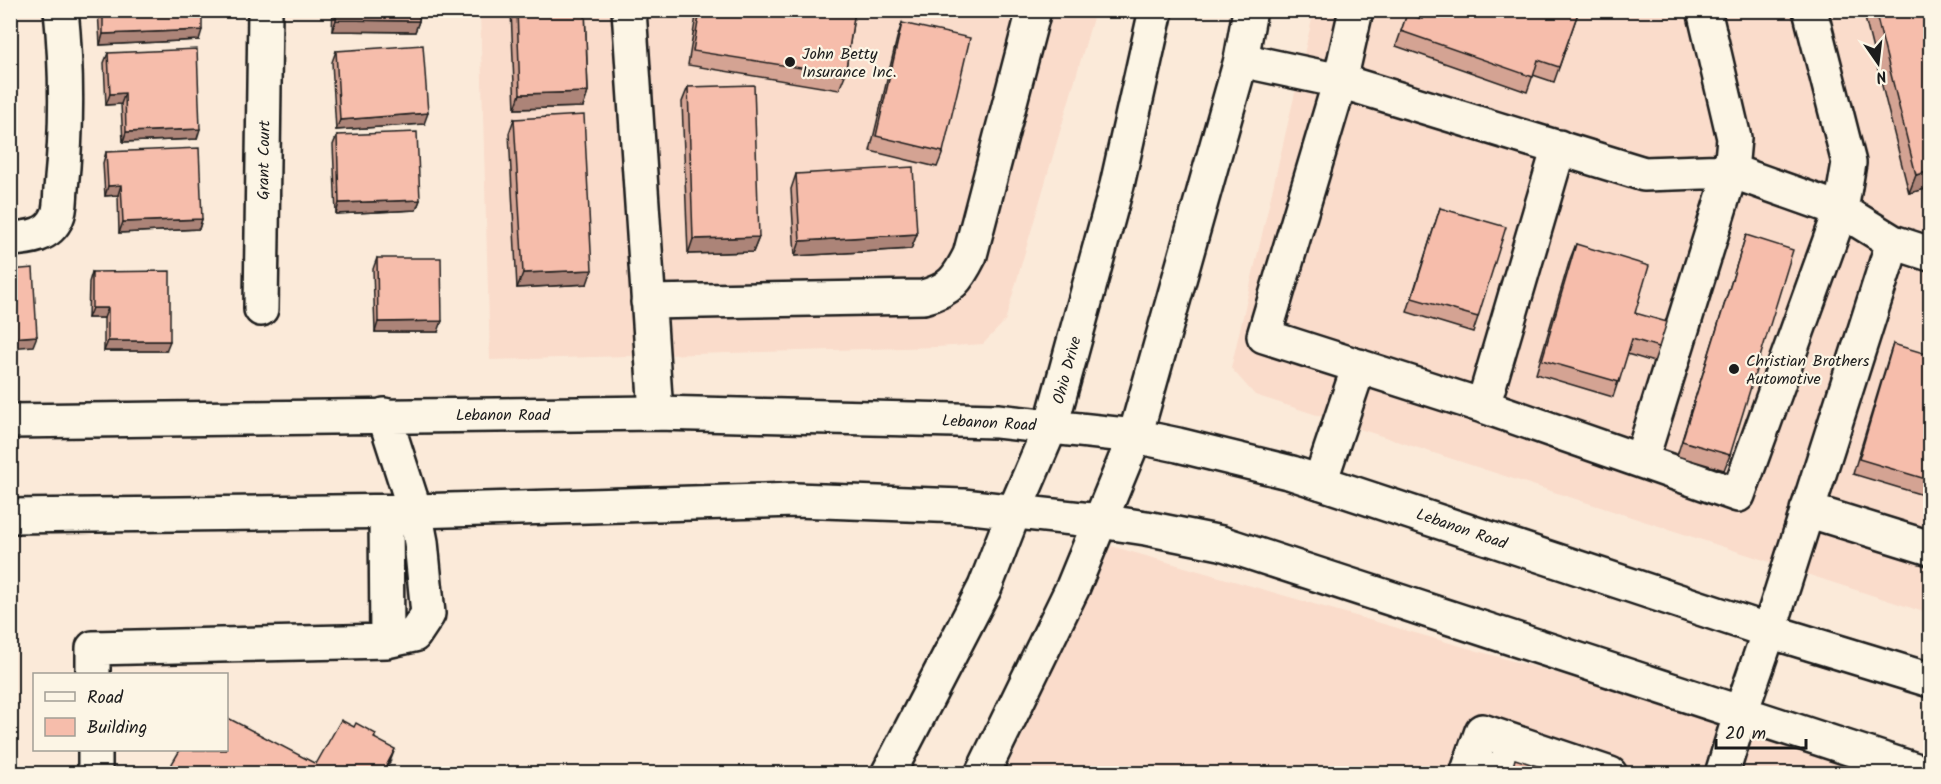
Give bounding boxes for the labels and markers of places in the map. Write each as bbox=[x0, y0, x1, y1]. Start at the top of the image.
place label: John Betty Insurance Inc. bbox=[802, 42, 896, 85]
marker: John Betty Insurance Inc. bbox=[783, 55, 797, 69]
place label: Christian Brothers Automotive bbox=[1746, 349, 1870, 392]
marker: Christian Brothers Automotive bbox=[1727, 362, 1741, 376]

